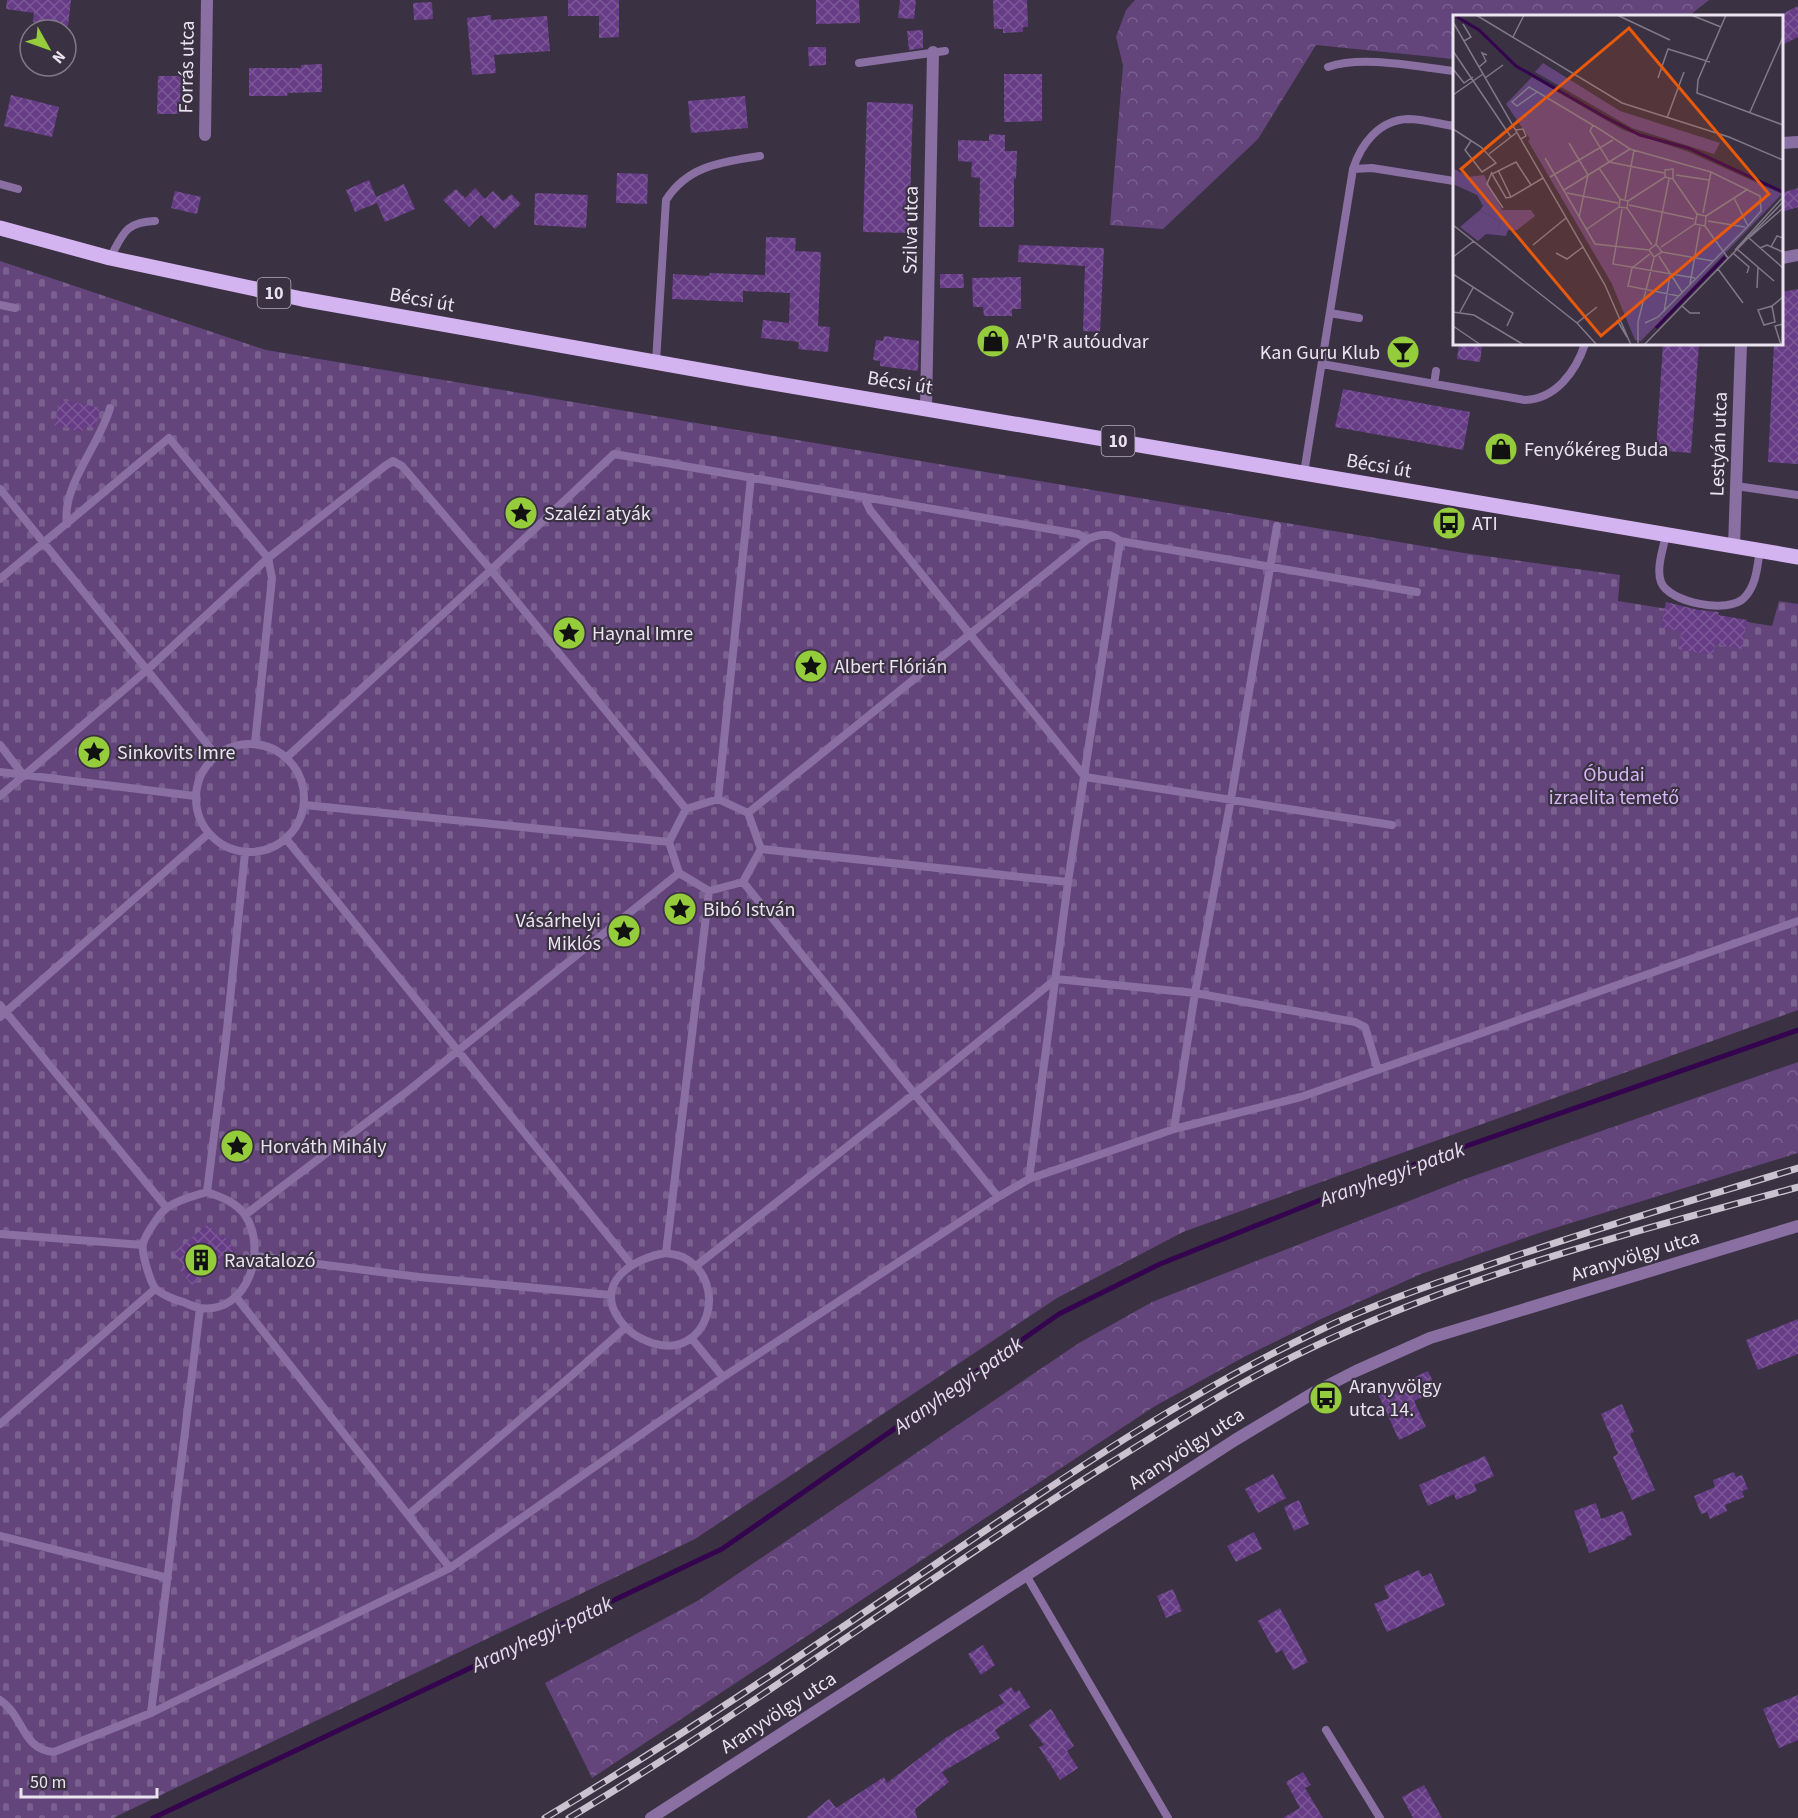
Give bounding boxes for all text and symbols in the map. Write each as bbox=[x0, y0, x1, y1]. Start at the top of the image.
inset map bbox=[1453, 15, 1783, 345]
north arrow bbox=[18, 18, 78, 78]
street label: Forrás utca bbox=[172, 20, 202, 114]
text: N bbox=[47, 46, 71, 68]
street label: Szilva utca bbox=[896, 185, 926, 275]
road number: 10 bbox=[258, 278, 290, 308]
street label: Bécsi út bbox=[387, 280, 457, 320]
shop icon: A'P'R autóudvar bbox=[975, 323, 1011, 359]
place label: A'P'R autóudvar bbox=[1016, 328, 1149, 356]
bar icon: Kan Guru Klub bbox=[1385, 334, 1421, 370]
place label: Kan Guru Klub bbox=[1260, 339, 1380, 367]
street label: Bécsi út bbox=[865, 364, 935, 402]
street label: Lestyán utca bbox=[1703, 391, 1735, 497]
road number: 10 bbox=[1102, 426, 1134, 456]
shop icon: Fenyőkéreg Buda bbox=[1483, 431, 1519, 467]
place label: Fenyőkéreg Buda bbox=[1524, 436, 1668, 464]
street label: Bécsi út bbox=[1344, 446, 1414, 486]
place icon: Szalézi atyák bbox=[503, 495, 539, 531]
place label: Szalézi atyák bbox=[544, 500, 651, 528]
bus stop icon: ATI bbox=[1431, 505, 1467, 541]
place label: ATI bbox=[1472, 510, 1498, 538]
place icon: Haynal Imre bbox=[551, 615, 587, 651]
place label: Haynal Imre bbox=[592, 620, 693, 648]
place icon: Albert Flórián bbox=[793, 648, 829, 684]
place label: Albert Flórián bbox=[834, 653, 947, 681]
place icon: Sinkovits Imre bbox=[76, 734, 112, 770]
place label: Sinkovits Imre bbox=[117, 739, 236, 767]
park label: Óbudai izraelita temető bbox=[1549, 761, 1679, 812]
place icon: Bibó István bbox=[662, 891, 698, 927]
place label: Bibó István bbox=[703, 896, 796, 924]
place label: Vásárhelyi Miklós bbox=[516, 907, 601, 958]
place icon: Vásárhelyi Miklós bbox=[606, 913, 642, 949]
place icon: Horváth Mihály bbox=[219, 1128, 255, 1164]
place label: Horváth Mihály bbox=[260, 1133, 387, 1161]
water label: Aranyhegyi-patak bbox=[1313, 1133, 1470, 1215]
street label: Aranyvölgy utca bbox=[1568, 1223, 1703, 1289]
building icon: Ravatalozó bbox=[183, 1242, 219, 1278]
place label: Ravatalozó bbox=[224, 1247, 316, 1275]
water label: Aranyhegyi-patak bbox=[885, 1328, 1030, 1442]
place label: Aranyvölgy utca 14. bbox=[1349, 1373, 1442, 1424]
bus stop icon: Aranyvölgy utca 14. bbox=[1308, 1380, 1344, 1416]
street label: Aranyvölgy utca bbox=[1123, 1401, 1250, 1497]
water label: Aranyhegyi-patak bbox=[465, 1588, 618, 1681]
street label: Aranyvölgy utca bbox=[715, 1665, 842, 1761]
scale bar bbox=[21, 1761, 158, 1799]
text: 50 m bbox=[30, 1770, 66, 1795]

